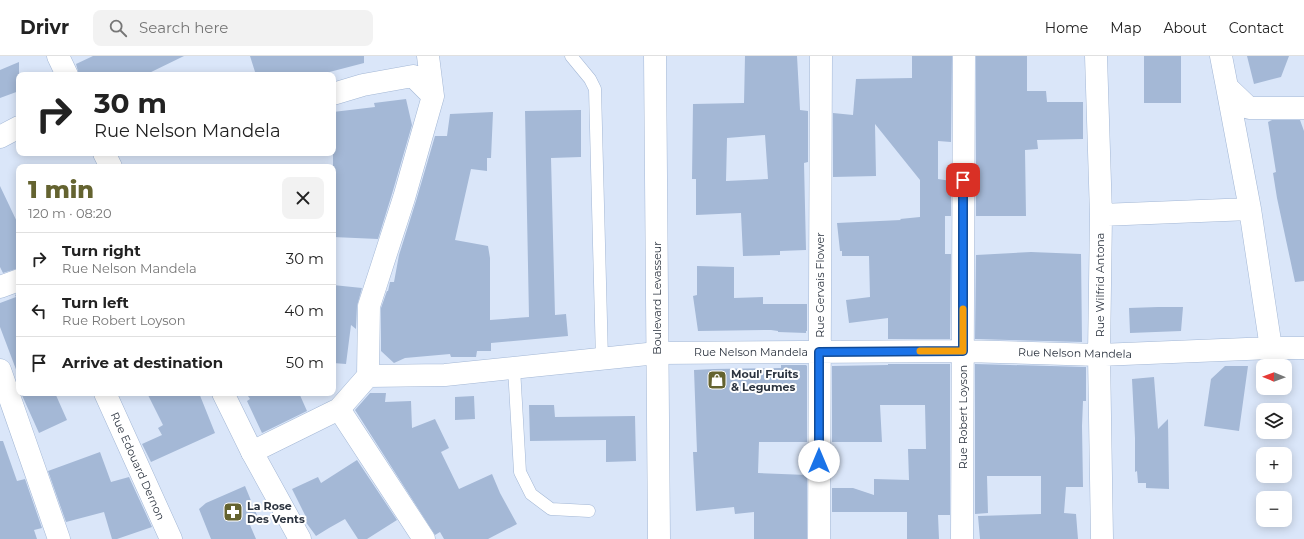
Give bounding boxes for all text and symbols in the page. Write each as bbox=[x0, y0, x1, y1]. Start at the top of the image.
search box bbox=[93, 10, 373, 46]
text: Drivr bbox=[20, 16, 69, 39]
icon: search bbox=[107, 17, 129, 39]
text: Search here bbox=[139, 18, 228, 37]
text: Home bbox=[1045, 19, 1088, 37]
text: Map bbox=[1110, 19, 1141, 37]
text: About bbox=[1163, 19, 1207, 37]
text: Contact bbox=[1229, 19, 1284, 37]
text: 30 m bbox=[94, 86, 167, 120]
icon: right bbox=[28, 88, 80, 140]
text: Rue Nelson Mandela bbox=[94, 120, 281, 142]
pin bbox=[946, 163, 980, 197]
icon: arrive bbox=[952, 169, 974, 191]
text: 1 min bbox=[28, 175, 94, 204]
button: close bbox=[282, 177, 324, 219]
text: 120 m · 08:20 bbox=[28, 205, 112, 221]
street label: Rue Gervais Flower bbox=[813, 232, 827, 338]
street label: Rue Wilfrid Antona bbox=[1093, 233, 1107, 337]
text: Turn right bbox=[62, 241, 141, 260]
street label: Boulevard Levasseur bbox=[650, 241, 664, 355]
icon: right bbox=[28, 248, 50, 270]
text: 30 m bbox=[286, 249, 324, 268]
text: Rue Nelson Mandela bbox=[62, 260, 197, 276]
text: Turn left bbox=[62, 293, 129, 312]
icon: left bbox=[28, 300, 50, 322]
text: 40 m bbox=[284, 301, 324, 320]
text: Rue Robert Loyson bbox=[62, 312, 185, 328]
street label: Rue Nelson Mandela bbox=[694, 345, 808, 359]
street label: Rue Nelson Mandela bbox=[1018, 345, 1132, 361]
icon: arrive bbox=[28, 352, 50, 374]
text: Arrive at destination bbox=[62, 353, 223, 372]
text: 50 m bbox=[286, 353, 324, 372]
north arrow bbox=[1256, 359, 1292, 395]
map controls bbox=[1256, 359, 1292, 527]
street label: Rue Robert Loyson bbox=[956, 365, 970, 469]
place label: Moul' Fruits & Legumes bbox=[731, 367, 799, 394]
shop icon: Moul' Fruits & Legumes bbox=[706, 369, 728, 391]
button: layers bbox=[1256, 403, 1292, 439]
street label: Rue Edouard Dernon bbox=[108, 410, 168, 522]
position arrow bbox=[798, 440, 840, 482]
button: + bbox=[1256, 447, 1292, 483]
button: − bbox=[1256, 491, 1292, 527]
place label: La Rose Des Vents bbox=[247, 499, 305, 526]
pharmacy icon: La Rose Des Vents bbox=[222, 501, 244, 523]

